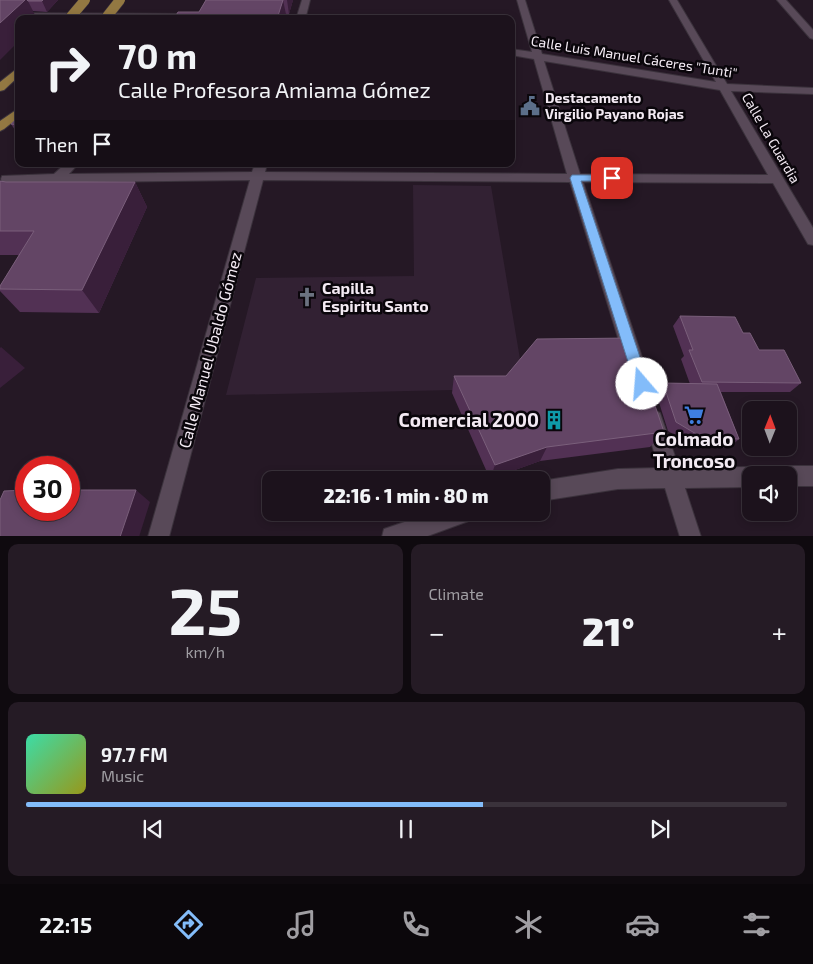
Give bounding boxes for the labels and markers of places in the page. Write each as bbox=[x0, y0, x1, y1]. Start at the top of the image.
place label: Destacamento Virgilio Payano Rojas bbox=[545, 89, 684, 122]
public building icon: Destacamento Virgilio Payano Rojas bbox=[519, 95, 541, 117]
pin bbox=[591, 157, 633, 199]
place label: Capilla Espiritu Santo bbox=[322, 278, 429, 315]
church icon: Capilla Espiritu Santo bbox=[296, 286, 318, 308]
supermarket icon: Colmado Troncoso bbox=[683, 404, 705, 426]
place label: Comercial 2000 bbox=[399, 408, 539, 431]
building icon: Comercial 2000 bbox=[543, 409, 565, 431]
place label: Colmado Troncoso bbox=[653, 427, 735, 472]

